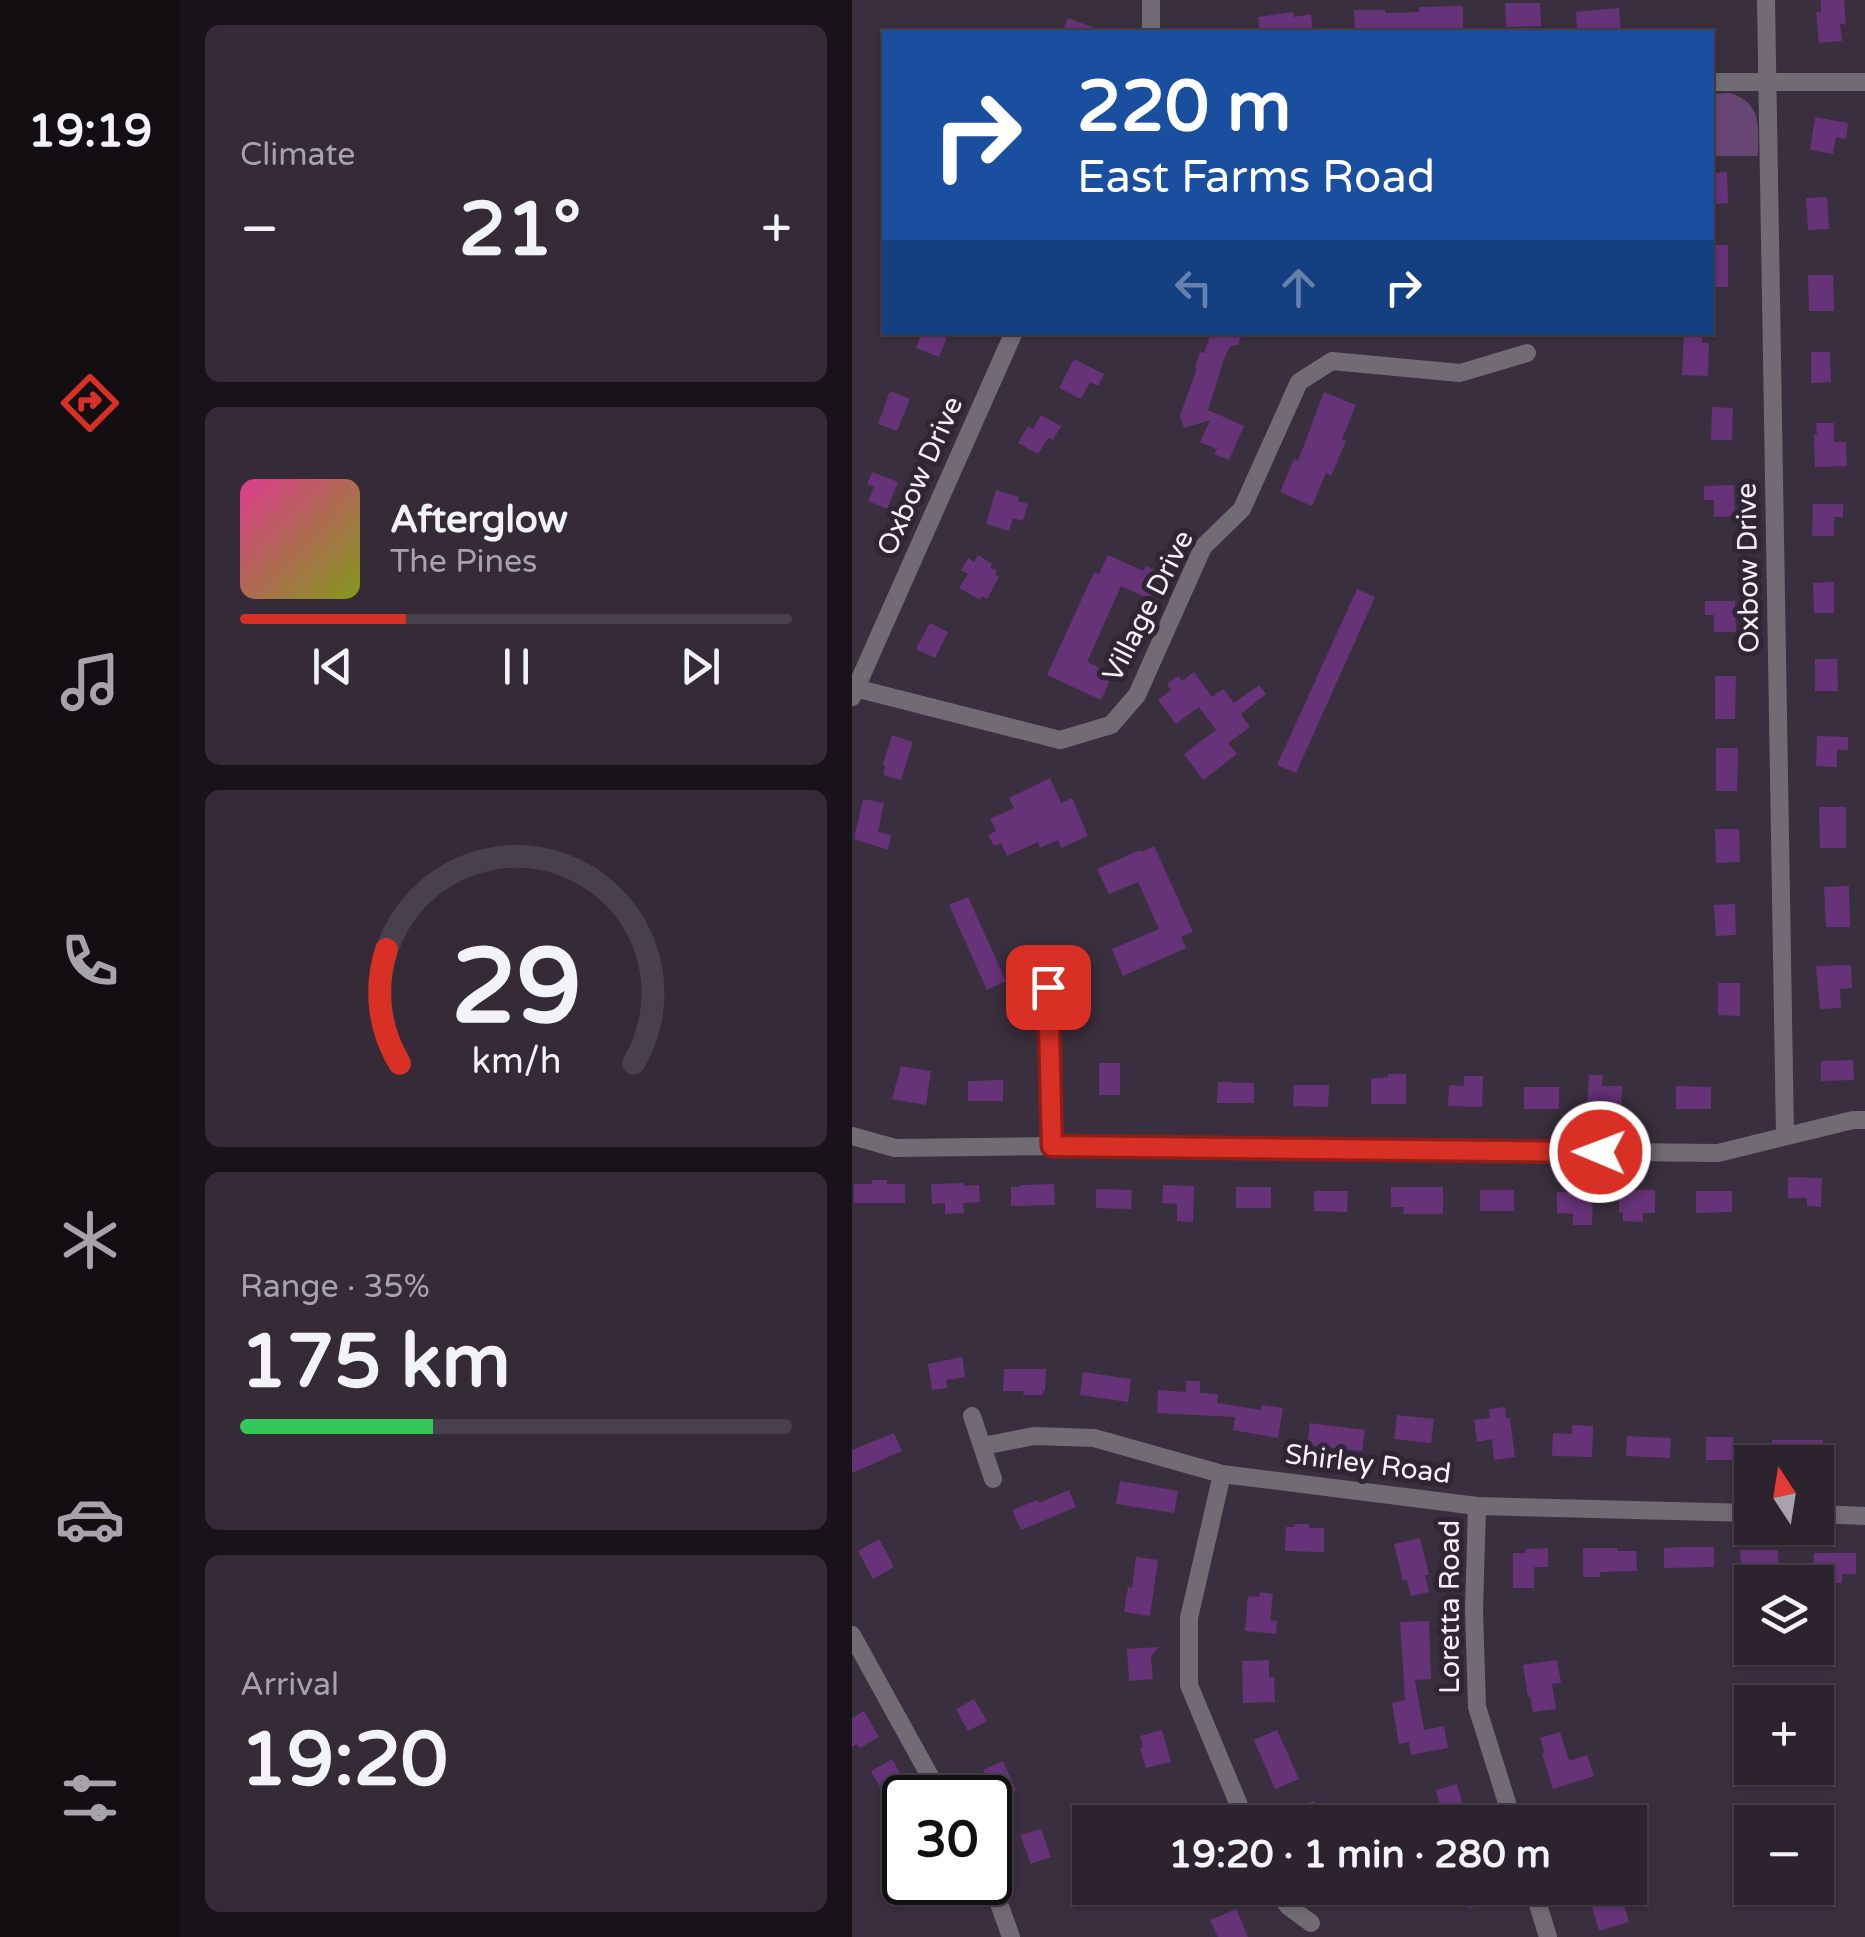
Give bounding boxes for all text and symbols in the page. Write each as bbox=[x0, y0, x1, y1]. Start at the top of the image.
text: 220 m bbox=[1077, 66, 1291, 150]
icon: right bbox=[912, 70, 1042, 200]
text: 19:19 bbox=[28, 105, 152, 159]
text: Climate bbox=[240, 136, 355, 174]
text: East Farms Road bbox=[1077, 151, 1435, 205]
text: 21° bbox=[459, 185, 581, 275]
text: − bbox=[240, 197, 279, 263]
text: + bbox=[761, 197, 792, 263]
icon: left bbox=[1166, 260, 1221, 315]
icon: ahead bbox=[1271, 260, 1326, 315]
icon: right bbox=[1376, 260, 1431, 315]
icon: directions bbox=[55, 368, 125, 438]
street label: Oxbow Drive bbox=[870, 391, 970, 561]
street label: Oxbow Drive bbox=[1730, 482, 1766, 654]
text: Afterglow bbox=[390, 497, 568, 543]
street label: Village Drive bbox=[1095, 525, 1201, 687]
text: The Pines bbox=[390, 543, 537, 581]
icon: previous bbox=[305, 639, 360, 694]
icon: pause bbox=[489, 639, 544, 694]
icon: next bbox=[673, 639, 728, 694]
icon: music bbox=[55, 647, 125, 717]
icon: phone bbox=[55, 926, 125, 996]
text: 29 bbox=[451, 926, 581, 1051]
pin bbox=[1006, 945, 1091, 1030]
icon: arrive bbox=[1021, 960, 1076, 1015]
text: km/h bbox=[471, 1040, 561, 1083]
position arrow bbox=[1548, 1100, 1652, 1204]
icon: climate bbox=[55, 1205, 125, 1275]
text: Range · 35% bbox=[240, 1268, 430, 1306]
text: 175 km bbox=[240, 1317, 511, 1407]
street label: Shirley Road bbox=[1283, 1437, 1453, 1491]
north arrow bbox=[1734, 1445, 1834, 1545]
map controls bbox=[1734, 1445, 1834, 1905]
icon: car bbox=[55, 1484, 125, 1554]
street label: Loretta Road bbox=[1433, 1520, 1467, 1694]
button: layers bbox=[1734, 1565, 1834, 1665]
text: Arrival bbox=[240, 1666, 339, 1704]
button: + bbox=[1734, 1685, 1834, 1785]
text: 19:20 bbox=[240, 1715, 448, 1805]
icon: filters bbox=[55, 1763, 125, 1833]
speed limit sign: 30 bbox=[882, 1775, 1012, 1905]
button: − bbox=[1734, 1805, 1834, 1905]
text: 19:20 · 1 min · 280 m bbox=[1168, 1832, 1551, 1878]

